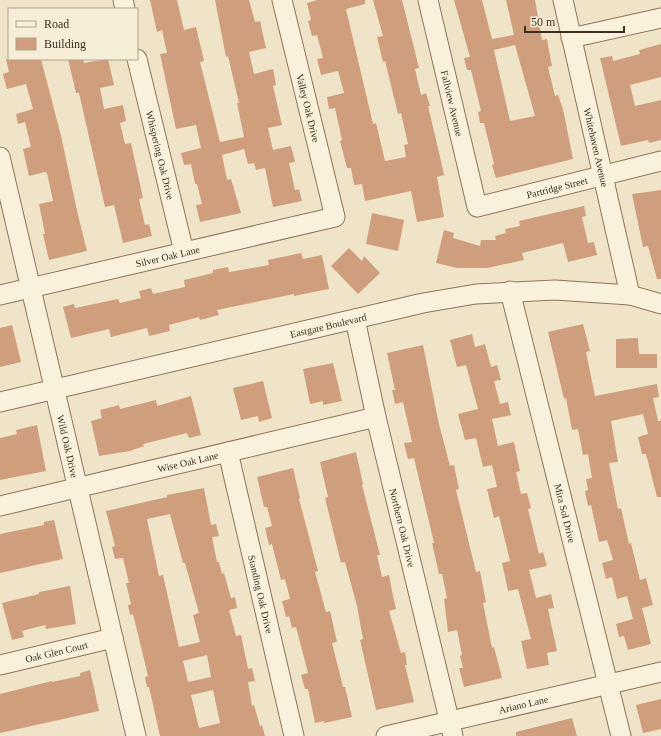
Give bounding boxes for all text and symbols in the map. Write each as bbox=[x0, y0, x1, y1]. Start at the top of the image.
legend bbox=[8, 8, 138, 60]
scale bar bbox=[525, 8, 624, 34]
text: 50 m bbox=[531, 15, 556, 29]
text: Road bbox=[44, 17, 69, 31]
text: Building bbox=[44, 37, 86, 51]
street label: Fallview Avenue bbox=[439, 69, 466, 138]
street label: Valley Oak Drive bbox=[294, 73, 322, 144]
street label: Whitehaven Avenue bbox=[582, 107, 611, 188]
street label: Whispering Oak Drive bbox=[144, 110, 177, 201]
street label: Partridge Street bbox=[525, 174, 589, 200]
street label: Silver Oak Lane bbox=[134, 243, 201, 269]
street label: Eastgate Boulevard bbox=[289, 311, 367, 339]
street label: Wild Oak Drive bbox=[55, 414, 81, 479]
street label: Wise Oak Lane bbox=[156, 449, 220, 474]
street label: Mira Sol Drive bbox=[553, 482, 578, 544]
street label: Northern Oak Drive bbox=[388, 487, 418, 569]
street label: Standing Oak Drive bbox=[247, 554, 276, 635]
street label: Oak Glen Court bbox=[24, 639, 89, 664]
street label: Ariano Lane bbox=[498, 693, 550, 715]

